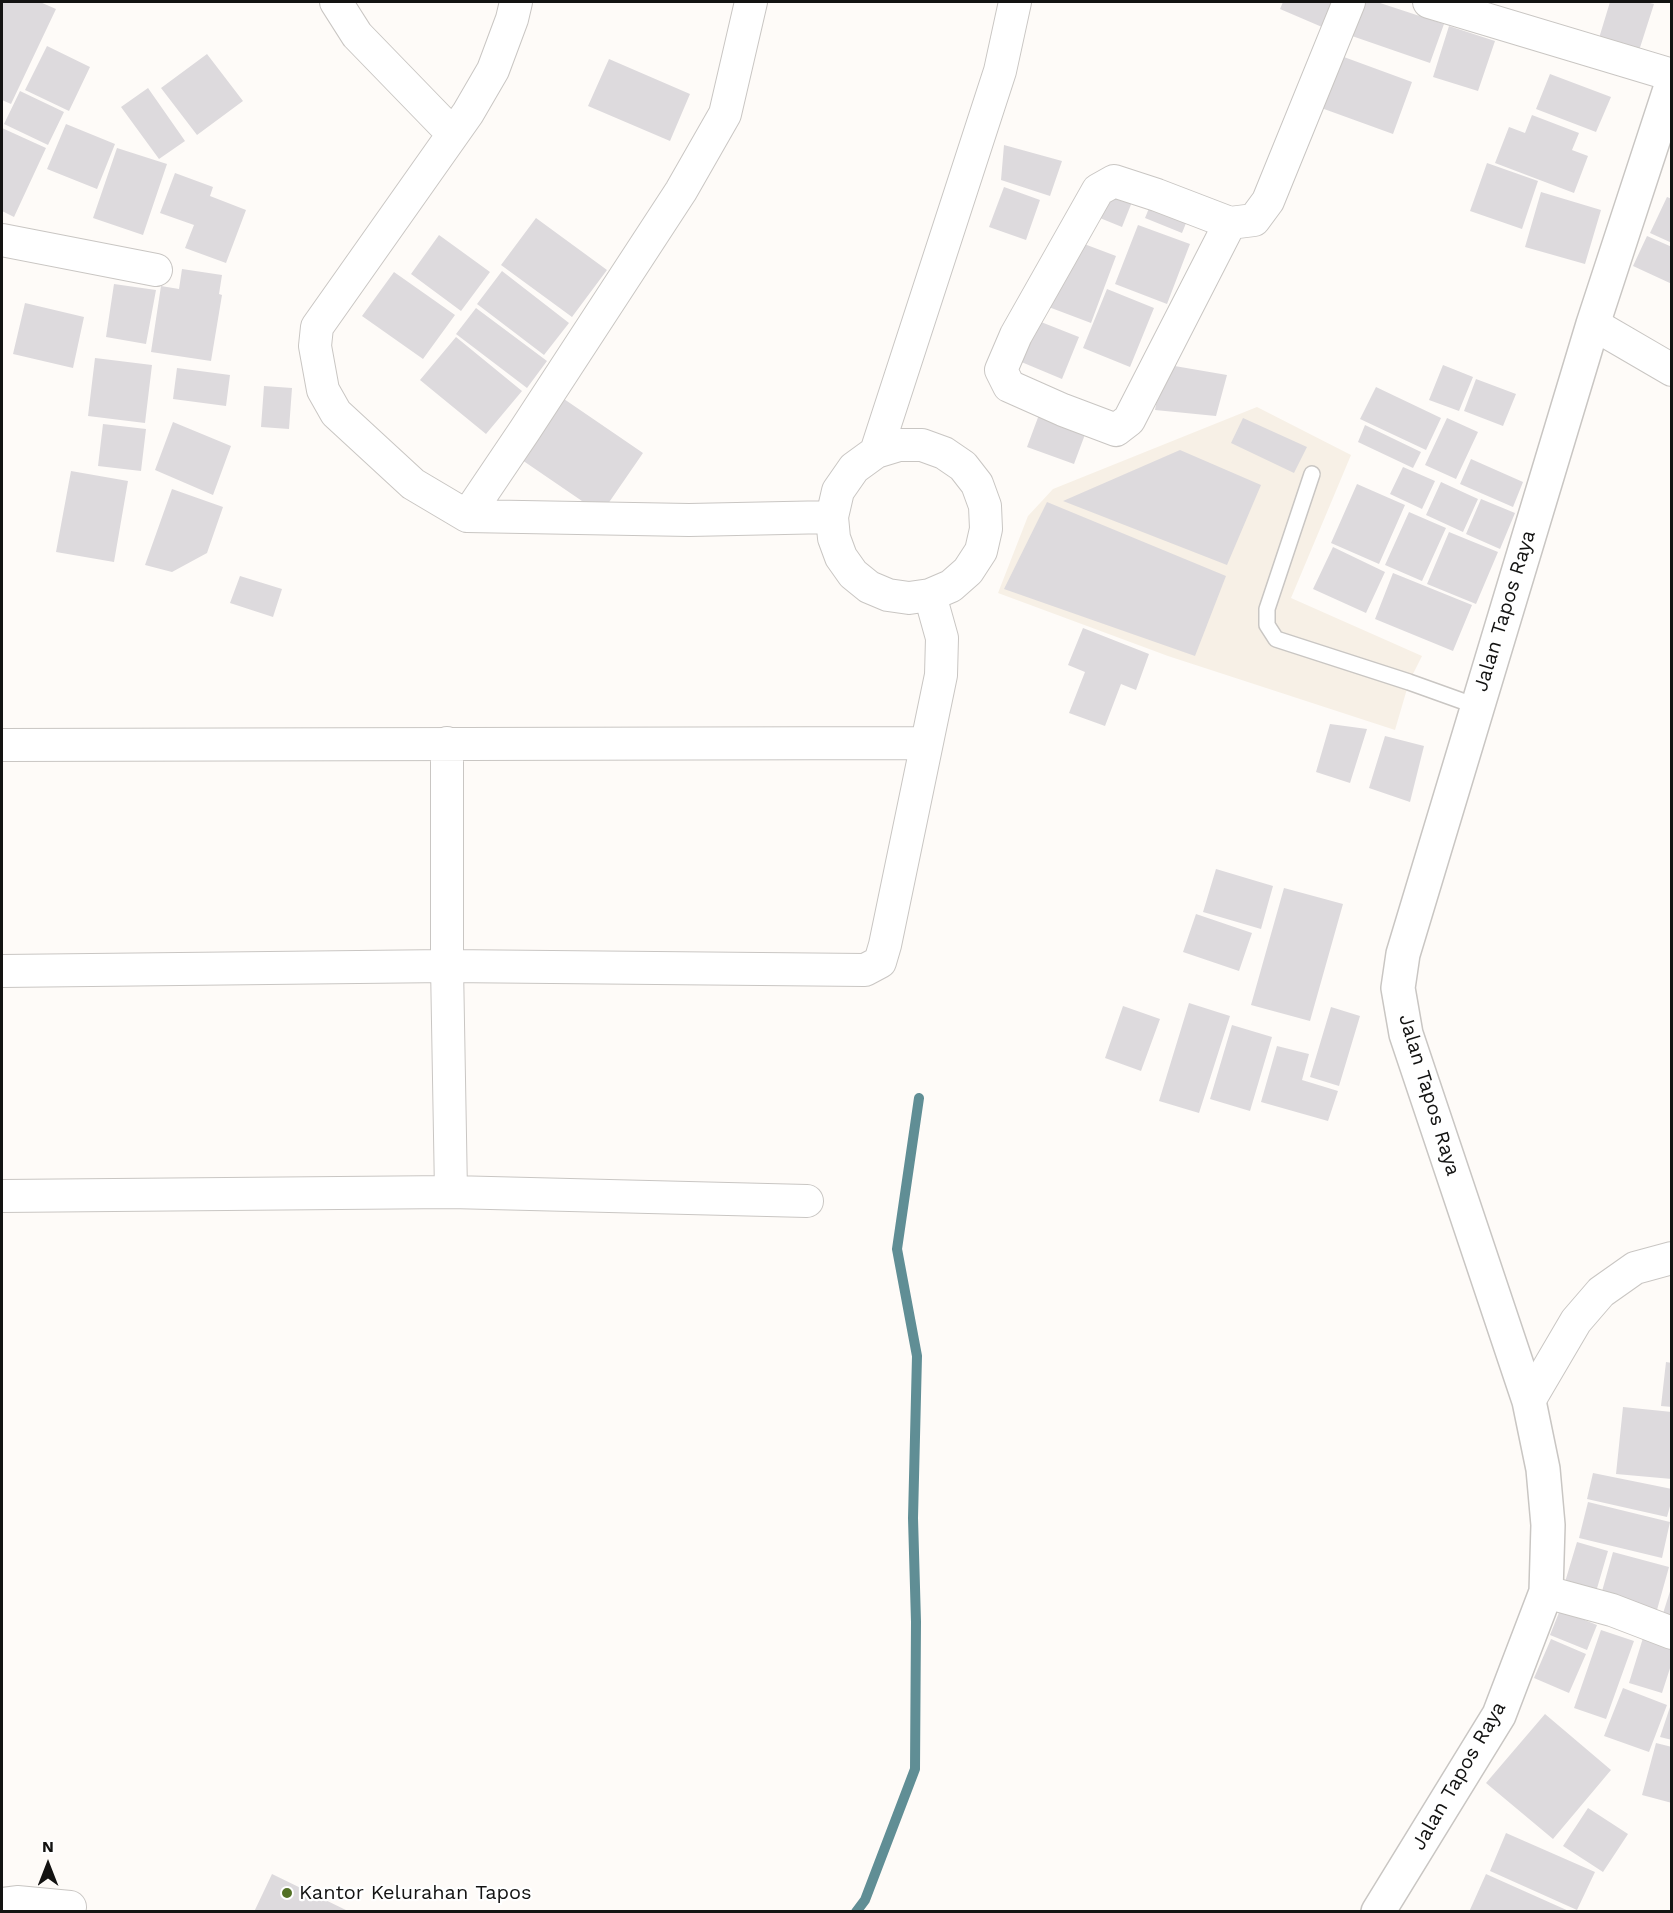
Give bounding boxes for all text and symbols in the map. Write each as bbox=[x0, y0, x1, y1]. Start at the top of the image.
street label: Jalan Tapos Raya bbox=[1469, 527, 1541, 695]
street label: Jalan Tapos Raya bbox=[1393, 1011, 1465, 1179]
street label: Jalan Tapos Raya bbox=[1407, 1697, 1511, 1855]
north arrow bbox=[18, 1835, 78, 1895]
text: N bbox=[42, 1837, 54, 1856]
place label: Kantor Kelurahan Tapos bbox=[299, 1881, 532, 1905]
marker: Kantor Kelurahan Tapos bbox=[280, 1886, 294, 1900]

